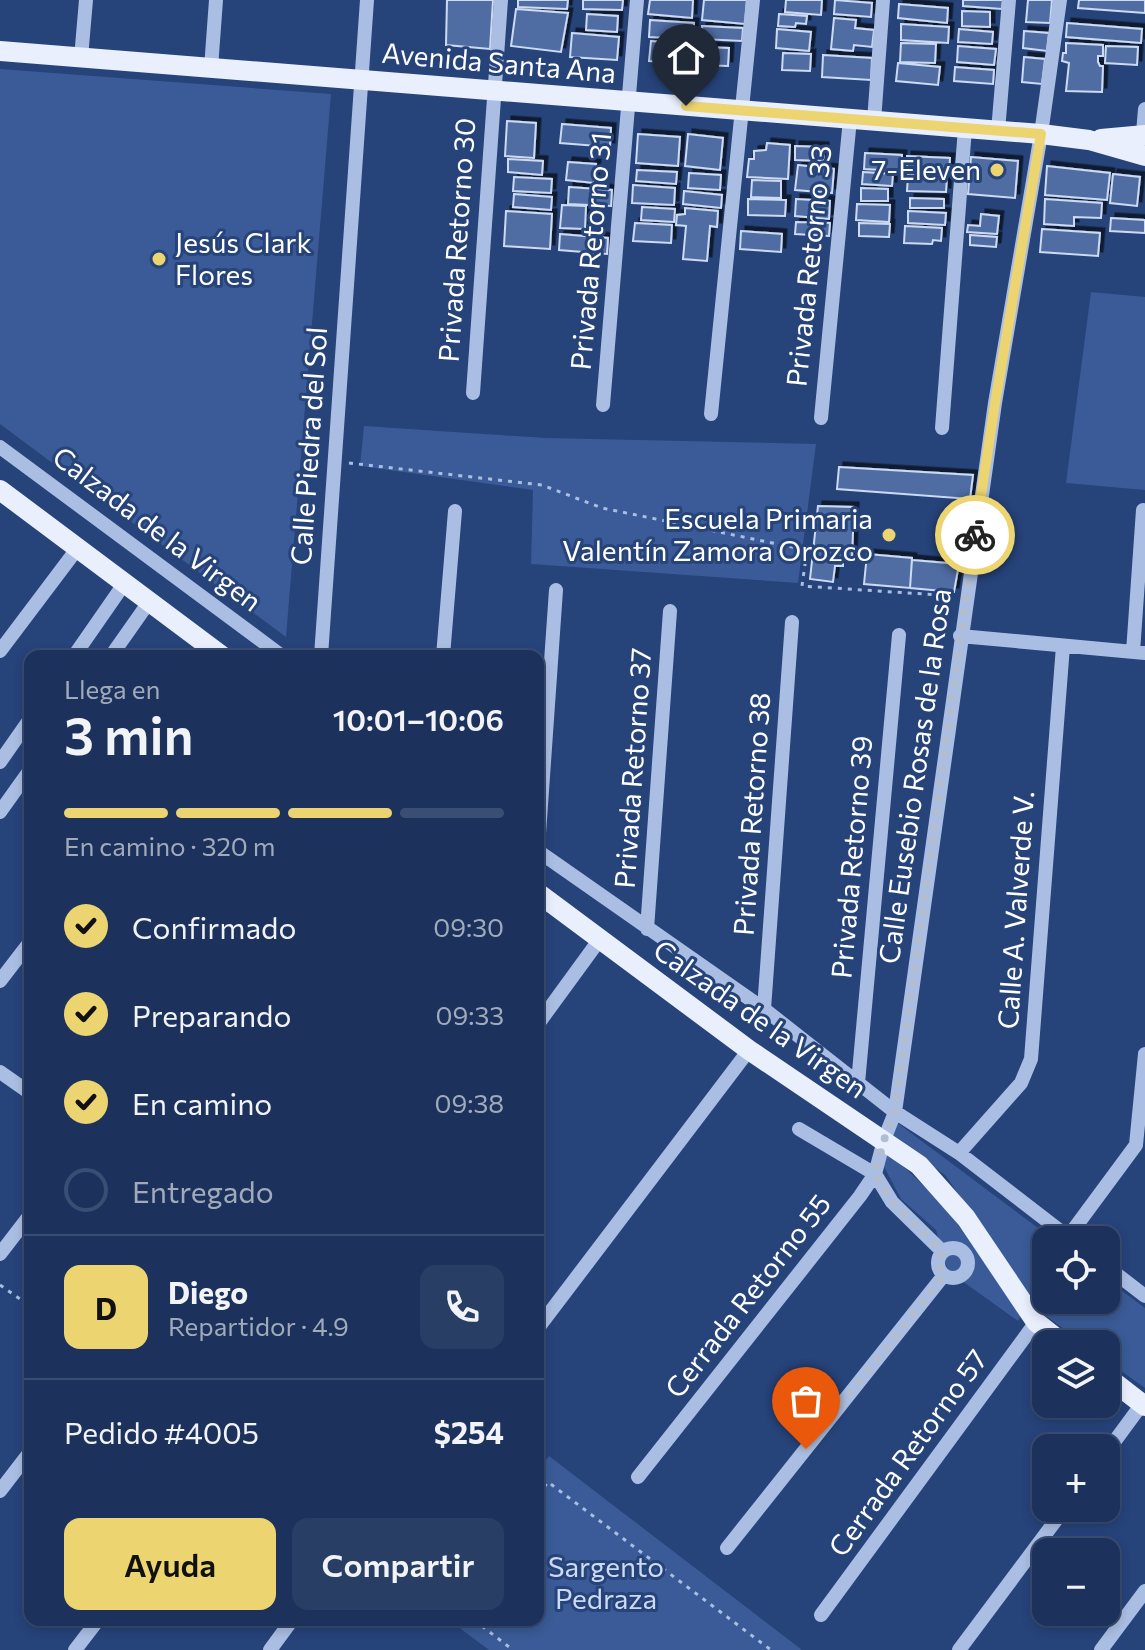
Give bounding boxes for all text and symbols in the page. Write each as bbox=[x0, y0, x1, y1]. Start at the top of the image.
pin bbox=[652, 24, 720, 106]
street label: Avenida Santa Ana bbox=[381, 35, 618, 89]
icon: home bbox=[664, 36, 708, 80]
street label: Privada Retorno 30 bbox=[431, 117, 482, 363]
street label: Privada Retorno 31 bbox=[563, 131, 617, 371]
street label: Privada Retorno 33 bbox=[778, 144, 838, 388]
place label: 7-Eleven bbox=[872, 152, 981, 186]
marker: 7-Eleven bbox=[988, 161, 1006, 179]
place label: Jesús Clark Flores bbox=[175, 225, 312, 291]
marker: Jesús Clark Flores bbox=[150, 250, 168, 268]
street label: Calle Piedra del Sol bbox=[283, 326, 333, 566]
street label: Calzada de la Virgen bbox=[47, 439, 269, 618]
courier bbox=[935, 495, 1015, 575]
place label: Escuela Primaria Valentín Zamora Orozco bbox=[562, 501, 873, 567]
icon: bike bbox=[953, 513, 997, 557]
marker: Escuela Primaria Valentín Zamora Orozco bbox=[880, 526, 898, 544]
street label: Calle Eusebio Rosas de la Rosa bbox=[871, 586, 957, 966]
street label: Privada Retorno 37 bbox=[607, 646, 657, 889]
text: Llega en bbox=[64, 673, 160, 704]
street label: Privada Retorno 38 bbox=[726, 691, 776, 937]
text: 10:01–10:06 bbox=[333, 700, 504, 737]
text: 3 min bbox=[64, 702, 193, 766]
street label: Privada Retorno 39 bbox=[823, 734, 879, 980]
street label: Calle A. Valverde V. bbox=[990, 790, 1040, 1030]
text: En camino · 320 m bbox=[64, 830, 275, 861]
icon: check bbox=[64, 904, 108, 948]
text: Confirmado bbox=[132, 908, 296, 945]
text: 09:30 bbox=[433, 911, 504, 942]
street label: Calzada de la Virgen bbox=[647, 932, 874, 1104]
icon: check bbox=[64, 992, 108, 1036]
text: Preparando bbox=[132, 996, 291, 1033]
text: 09:33 bbox=[436, 999, 504, 1030]
icon: check bbox=[64, 1080, 108, 1124]
text: En camino bbox=[132, 1084, 272, 1121]
text: 09:38 bbox=[435, 1087, 504, 1118]
text: Entregado bbox=[132, 1172, 274, 1209]
street label: Cerrada Retorno 55 bbox=[657, 1187, 837, 1404]
map controls bbox=[1032, 1226, 1120, 1626]
button: locate bbox=[1032, 1226, 1120, 1314]
button: phone bbox=[420, 1265, 504, 1349]
text: Diego bbox=[168, 1273, 248, 1310]
text: D bbox=[95, 1289, 117, 1326]
text: Repartidor · 4.9 bbox=[168, 1310, 349, 1341]
button: layers bbox=[1032, 1330, 1120, 1418]
street label: Cerrada Retorno 57 bbox=[821, 1342, 994, 1563]
pin bbox=[772, 1367, 840, 1449]
icon: bag bbox=[784, 1379, 828, 1423]
text: Pedido #4005 bbox=[64, 1413, 259, 1450]
text: $254 bbox=[434, 1413, 504, 1450]
button: + bbox=[1032, 1434, 1120, 1522]
button: Ayuda bbox=[64, 1518, 276, 1610]
button: Compartir bbox=[292, 1518, 504, 1610]
button: − bbox=[1032, 1538, 1120, 1626]
park label: Sargento Pedraza bbox=[548, 1549, 664, 1615]

